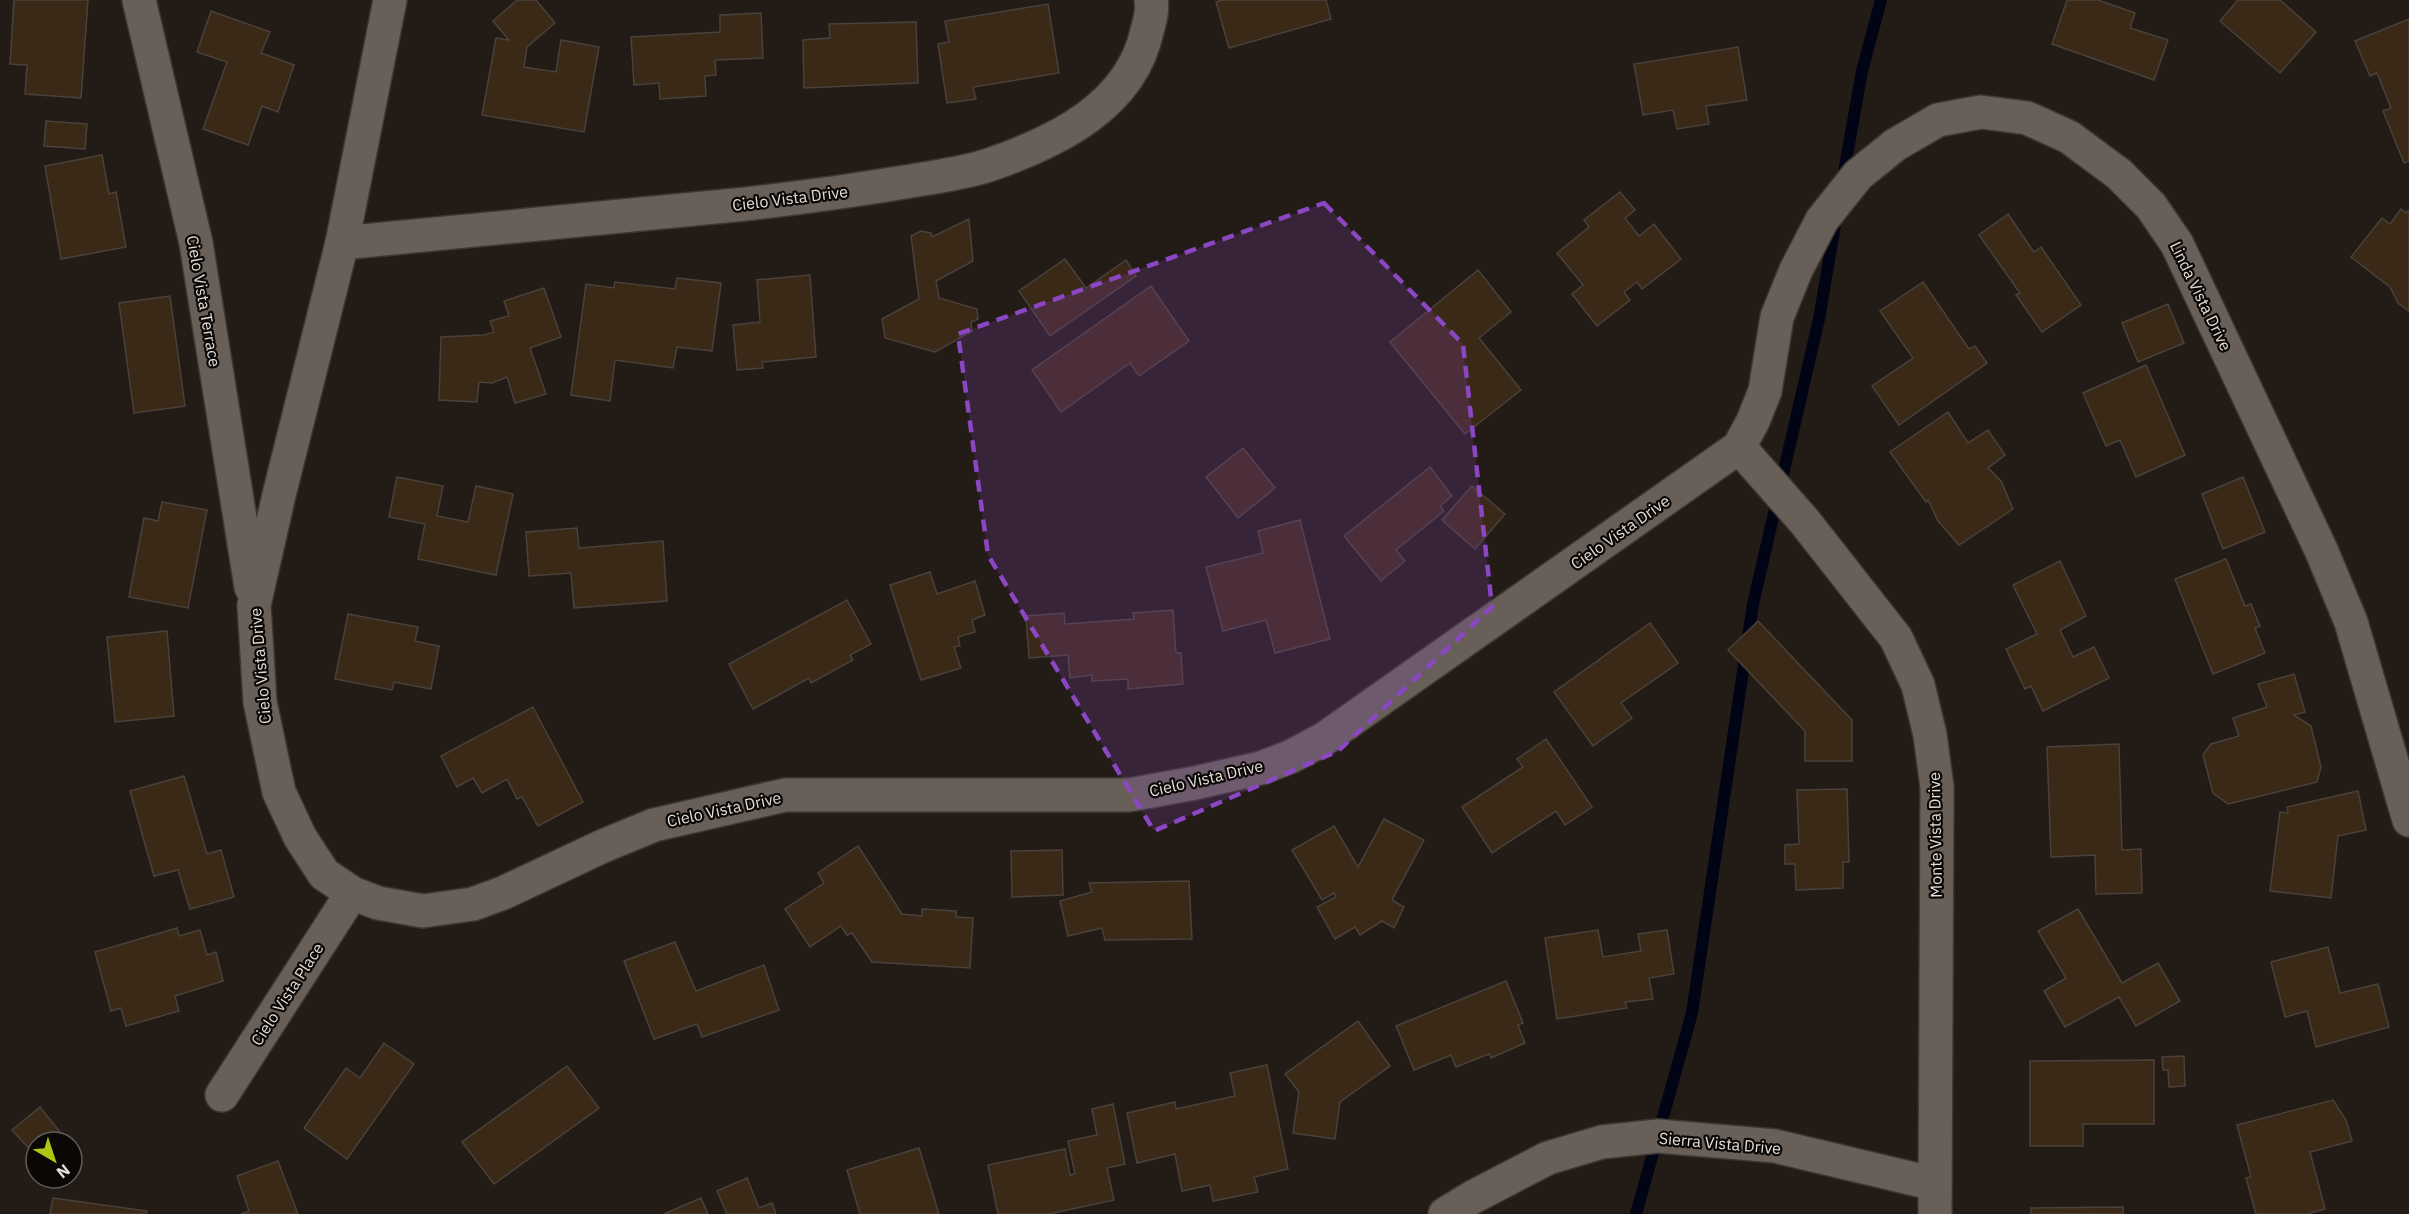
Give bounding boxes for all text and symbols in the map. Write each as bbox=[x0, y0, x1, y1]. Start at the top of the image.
street label: Cielo Vista Drive bbox=[731, 181, 849, 215]
street label: Cielo Vista Terrace bbox=[183, 234, 225, 368]
street label: Linda Vista Drive bbox=[2166, 238, 2236, 354]
street label: Cielo Vista Drive bbox=[1567, 490, 1674, 574]
street label: Cielo Vista Drive bbox=[245, 607, 275, 725]
street label: Cielo Vista Drive bbox=[1147, 755, 1265, 801]
street label: Monte Vista Drive bbox=[1924, 772, 1946, 898]
street label: Cielo Vista Drive bbox=[665, 787, 783, 831]
street label: Cielo Vista Place bbox=[246, 939, 328, 1049]
street label: Sierra Vista Drive bbox=[1658, 1128, 1782, 1158]
north arrow bbox=[24, 1130, 84, 1190]
text: N bbox=[53, 1160, 74, 1183]

